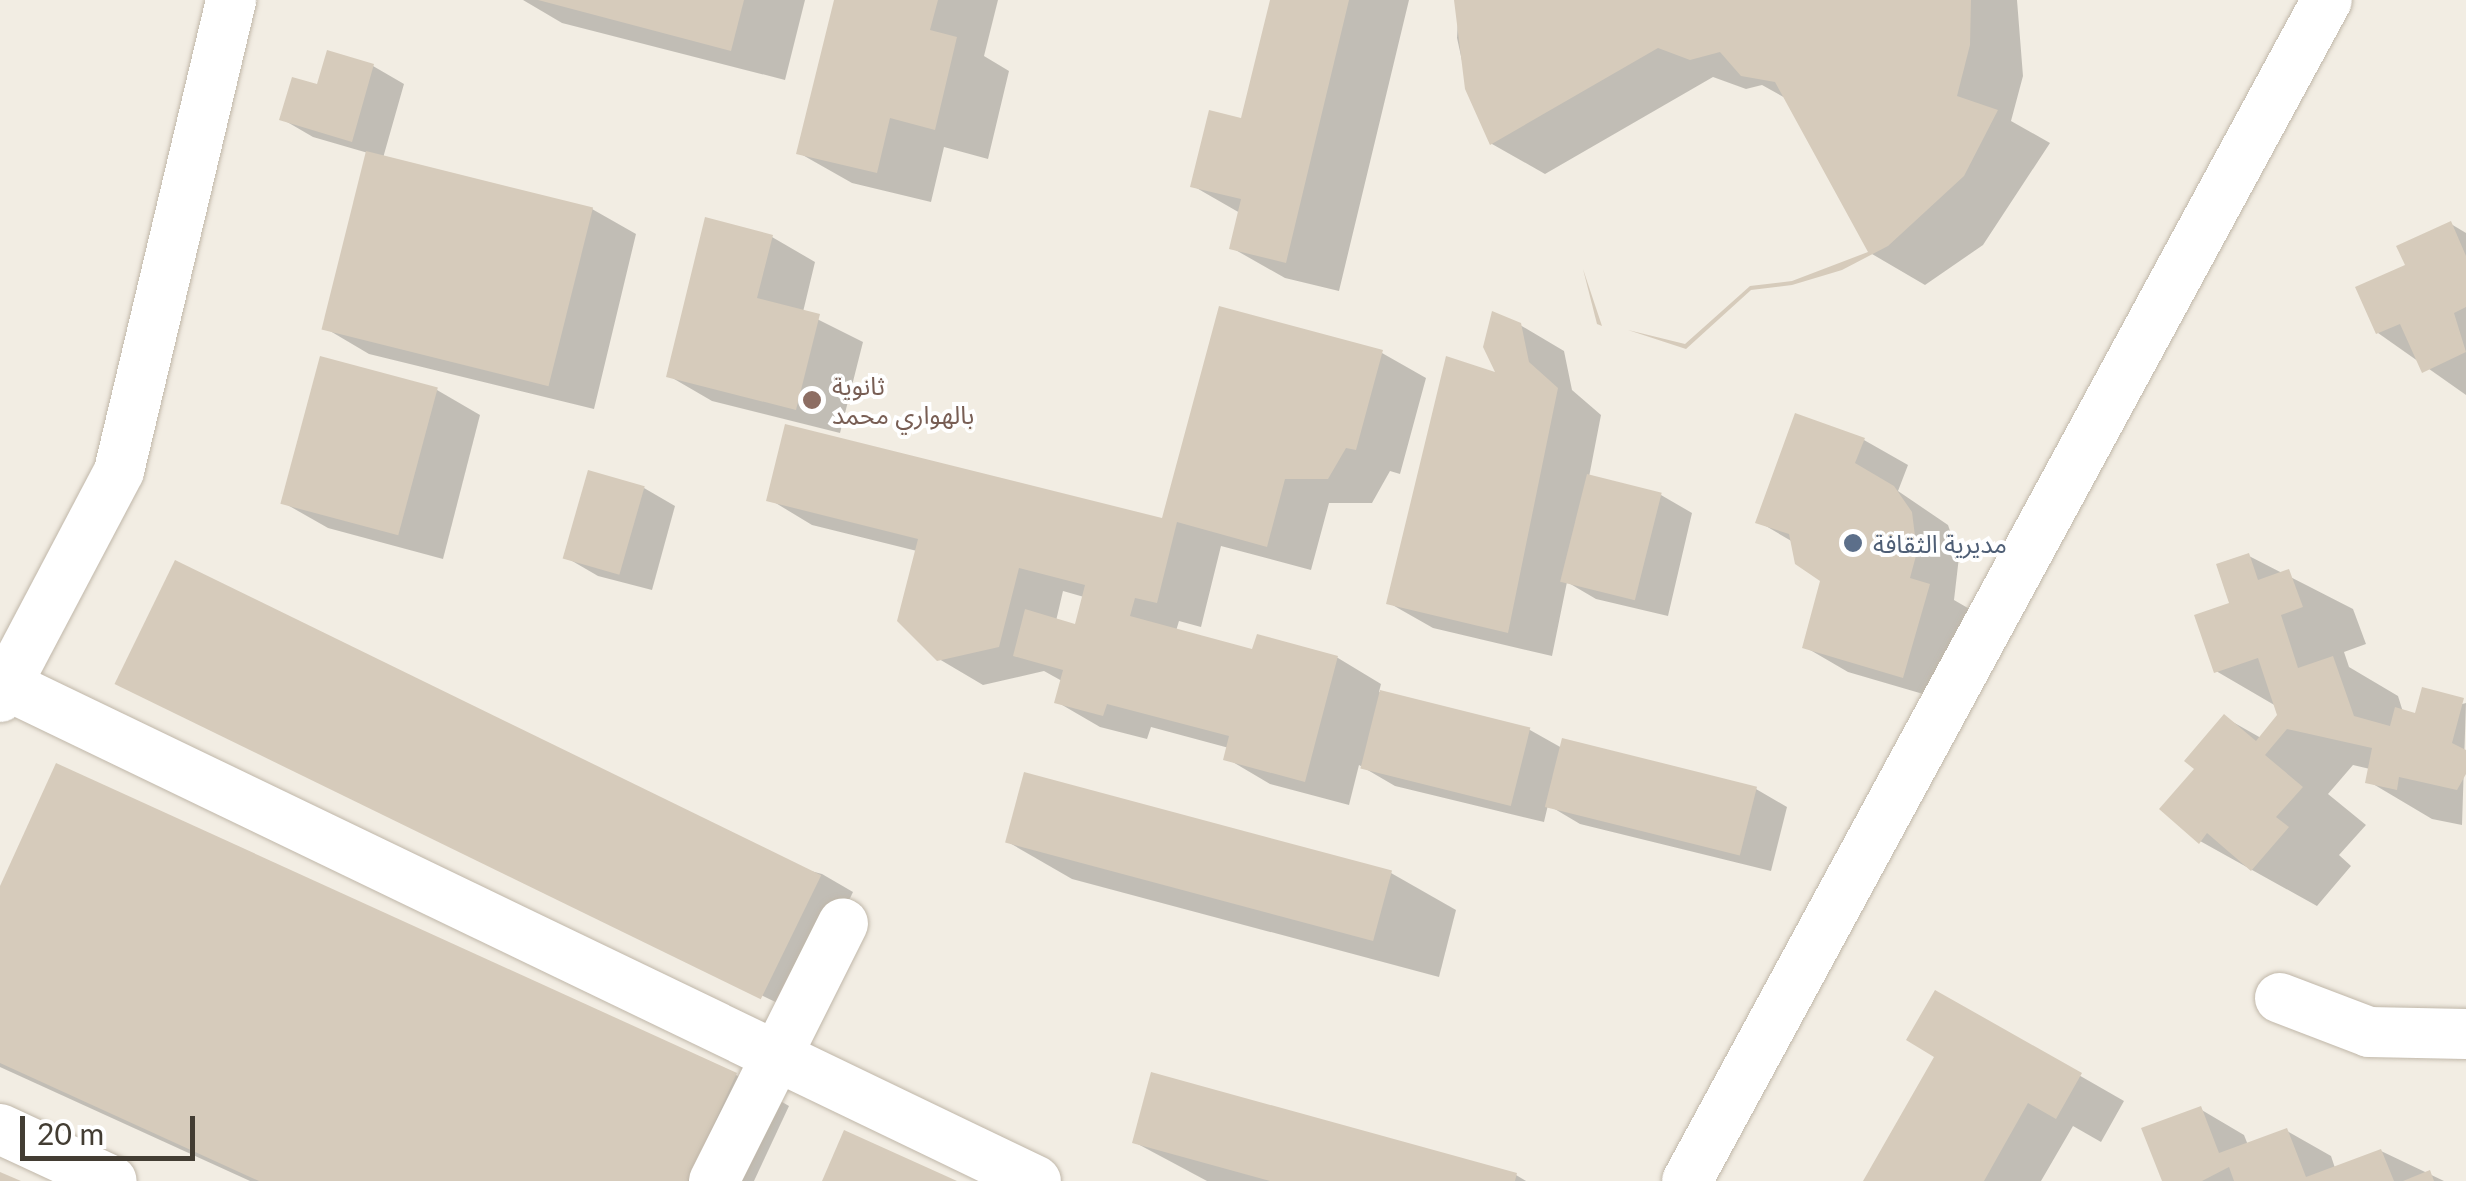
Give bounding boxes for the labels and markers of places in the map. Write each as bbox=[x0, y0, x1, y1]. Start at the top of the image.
place label: ثانوية بالهواري محمد bbox=[832, 371, 974, 430]
marker: ثانوية بالهواري محمد bbox=[801, 389, 823, 411]
place label: مديرية الثقافة bbox=[1873, 528, 2007, 558]
marker: مديرية الثقافة bbox=[1842, 532, 1864, 554]

